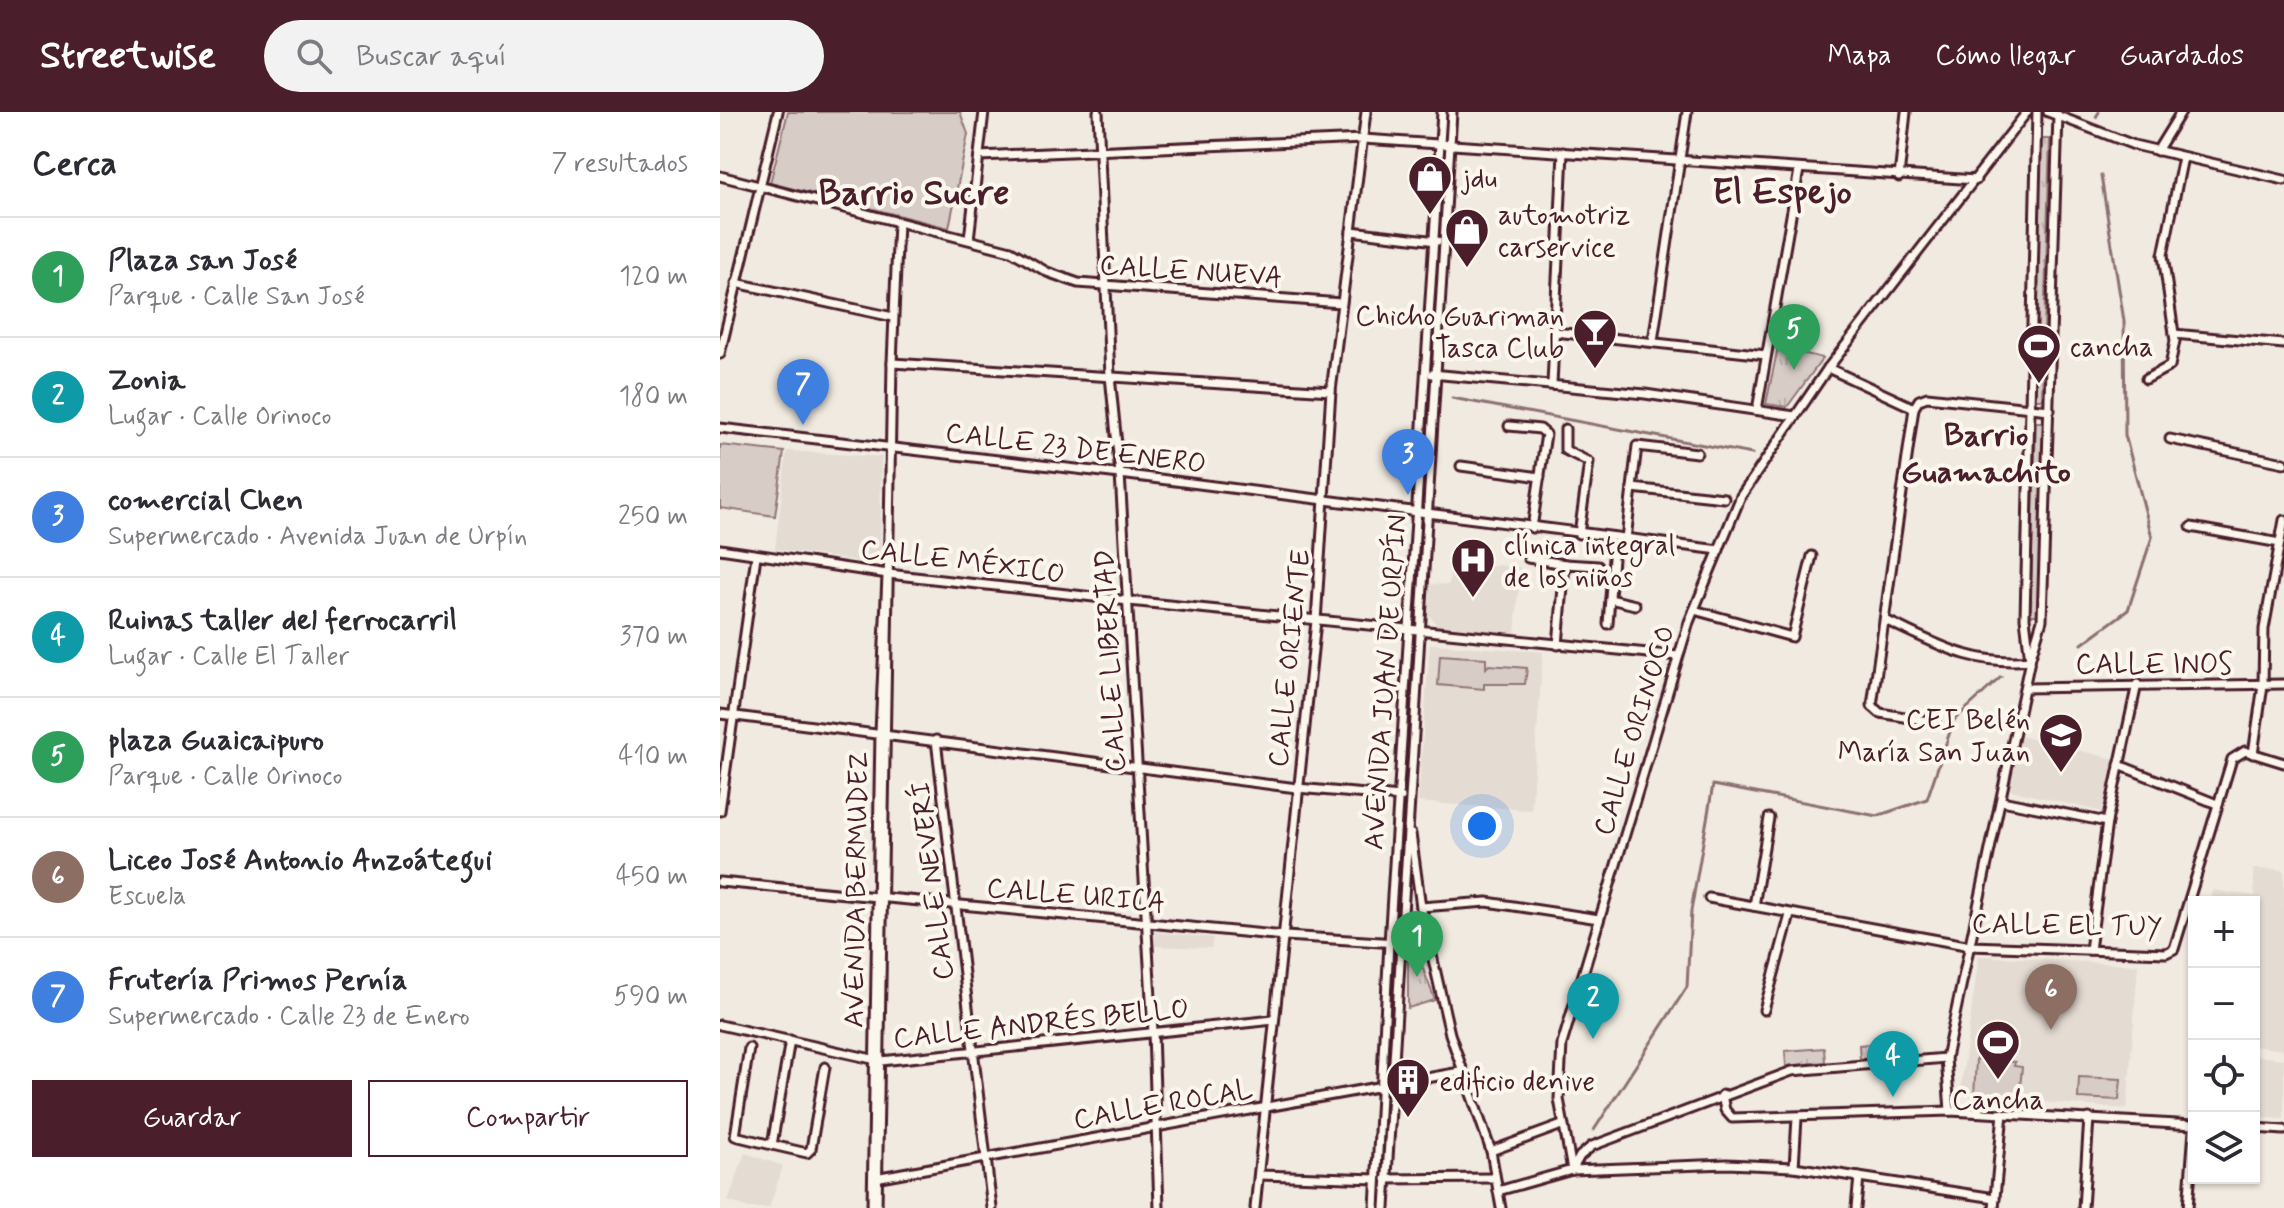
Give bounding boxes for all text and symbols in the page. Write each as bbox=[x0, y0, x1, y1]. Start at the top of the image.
search box bbox=[264, 20, 824, 92]
text: Streetwise bbox=[40, 32, 216, 81]
icon: search bbox=[292, 34, 336, 78]
text: Buscar aquí bbox=[356, 37, 507, 76]
text: Mapa bbox=[1828, 38, 1891, 75]
text: Cómo llegar bbox=[1935, 38, 2075, 75]
text: Guardados bbox=[2119, 38, 2244, 75]
text: Cerca bbox=[32, 142, 117, 187]
text: 7 resultados bbox=[552, 147, 688, 181]
shop icon: jdu bbox=[1406, 153, 1454, 216]
place label: jdu bbox=[1460, 161, 1497, 198]
district label: El Espejo bbox=[1712, 170, 1852, 217]
district label: Barrio Sucre bbox=[819, 171, 1009, 218]
place label: automotriz carservice bbox=[1498, 198, 1630, 267]
shop icon: automotriz carservice bbox=[1443, 206, 1491, 269]
text: Plaza san José bbox=[108, 241, 297, 280]
street label: CALLE NUEVA bbox=[1098, 248, 1283, 297]
text: 1 bbox=[52, 260, 64, 294]
text: 120 m bbox=[619, 260, 688, 294]
text: Parque · Calle San José bbox=[108, 280, 364, 314]
place label: Chicho Guariman Tasca Club bbox=[1355, 299, 1564, 368]
pin: 5 bbox=[1768, 304, 1820, 370]
bar icon: Chicho Guariman Tasca Club bbox=[1571, 307, 1619, 370]
sports icon: cancha bbox=[2015, 322, 2063, 385]
place label: cancha bbox=[2070, 330, 2153, 367]
pin: 7 bbox=[777, 359, 829, 425]
text: Zonia bbox=[108, 361, 185, 400]
text: 2 bbox=[52, 380, 64, 414]
text: 180 m bbox=[619, 380, 688, 414]
text: Lugar · Calle Orinoco bbox=[108, 400, 332, 434]
street label: CALLE 23 DE ENERO bbox=[943, 415, 1208, 484]
district label: Barrio Guamachito bbox=[1901, 415, 2071, 494]
pin: 3 bbox=[1382, 429, 1434, 495]
text: comercial Chen bbox=[108, 481, 303, 520]
text: 3 bbox=[52, 500, 64, 534]
text: 250 m bbox=[618, 500, 688, 534]
street label: AVENIDA JUAN DE URPÍN bbox=[1355, 513, 1417, 851]
text: Supermercado · Avenida Juan de Urpín bbox=[108, 520, 527, 554]
place label: clínica integral de los niños bbox=[1504, 528, 1675, 597]
street label: CALLE MÉXICO bbox=[858, 530, 1067, 593]
hospital icon: clínica integral de los niños bbox=[1449, 536, 1497, 599]
street label: CALLE ORIENTE bbox=[1261, 547, 1320, 769]
street label: CALLE LIBERTAD bbox=[1087, 548, 1136, 773]
text: Ruinas taller del ferrocarril bbox=[108, 601, 457, 640]
text: 4 bbox=[50, 620, 66, 654]
text: 370 m bbox=[620, 620, 688, 654]
street label: CALLE ORINOCO bbox=[1586, 621, 1685, 840]
text: Lugar · Calle El Taller bbox=[108, 640, 349, 674]
street label: CALLE INOS bbox=[2075, 647, 2233, 684]
place label: CEI Belén María San Juan bbox=[1838, 703, 2030, 772]
school or university icon: CEI Belén María San Juan bbox=[2037, 711, 2085, 774]
text: plaza Guaicaipuro bbox=[108, 721, 324, 760]
text: 5 bbox=[50, 740, 66, 774]
text: 410 m bbox=[618, 740, 688, 774]
street label: AVENIDA BERMUDEZ bbox=[837, 752, 878, 1028]
text: Parque · Calle Orinoco bbox=[108, 760, 342, 794]
street label: CALLE NEVERÍ bbox=[902, 779, 964, 982]
your location bbox=[1462, 806, 1502, 846]
text: Liceo José Antonio Anzoátegui bbox=[108, 841, 492, 880]
text: 6 bbox=[51, 860, 65, 894]
text: 450 m bbox=[616, 860, 688, 894]
street label: CALLE URICA bbox=[985, 870, 1167, 923]
text: Escuela bbox=[108, 880, 186, 914]
map controls bbox=[2188, 896, 2260, 1184]
button: + bbox=[2188, 896, 2260, 968]
street label: CALLE EL TUY bbox=[1971, 906, 2163, 947]
pin: 1 bbox=[1391, 911, 1443, 977]
text: Frutería Primos Pernía bbox=[108, 961, 407, 1000]
pin: 6 bbox=[2025, 964, 2077, 1030]
button: − bbox=[2188, 968, 2260, 1040]
pin: 2 bbox=[1567, 973, 1619, 1039]
text: 7 bbox=[50, 980, 66, 1014]
text: 590 m bbox=[614, 980, 688, 1014]
street label: CALLE ANDRÉS BELLO bbox=[891, 989, 1191, 1058]
text: Supermercado · Calle 23 de Enero bbox=[108, 1000, 470, 1034]
sports icon: Cancha bbox=[1974, 1018, 2022, 1081]
pin: 4 bbox=[1867, 1031, 1919, 1097]
button: locate bbox=[2188, 1040, 2260, 1112]
building icon: edificio denive bbox=[1384, 1056, 1432, 1119]
place label: edificio denive bbox=[1439, 1064, 1595, 1101]
street label: CALLE ROCAL bbox=[1071, 1071, 1256, 1139]
button: Guardar bbox=[32, 1080, 352, 1157]
button: Compartir bbox=[368, 1080, 688, 1157]
place label: Cancha bbox=[1952, 1083, 2044, 1120]
button: layers bbox=[2188, 1112, 2260, 1184]

